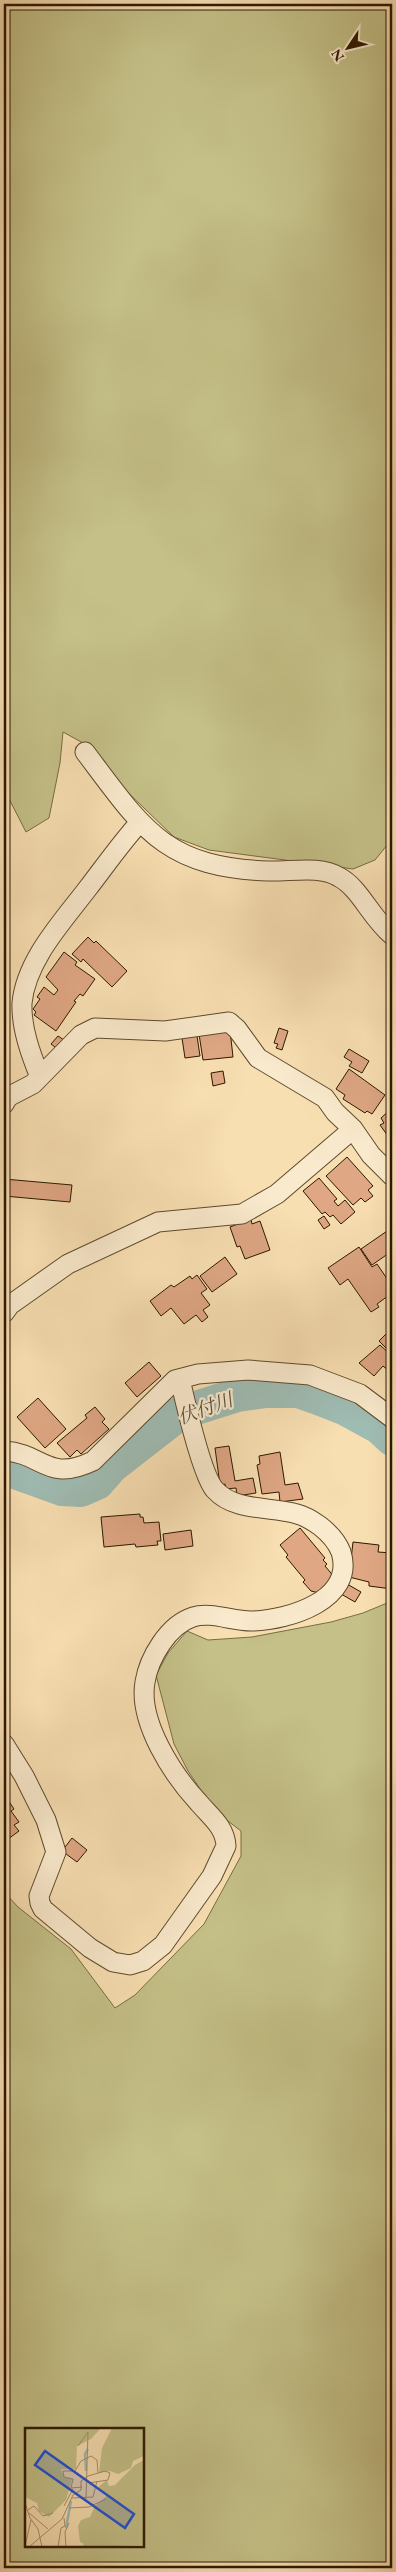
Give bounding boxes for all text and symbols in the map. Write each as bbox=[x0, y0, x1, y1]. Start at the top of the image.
north arrow bbox=[324, 22, 374, 72]
text: N bbox=[326, 45, 348, 65]
water label: 伏付川 bbox=[174, 1386, 238, 1430]
inset map bbox=[25, 2428, 144, 2547]

